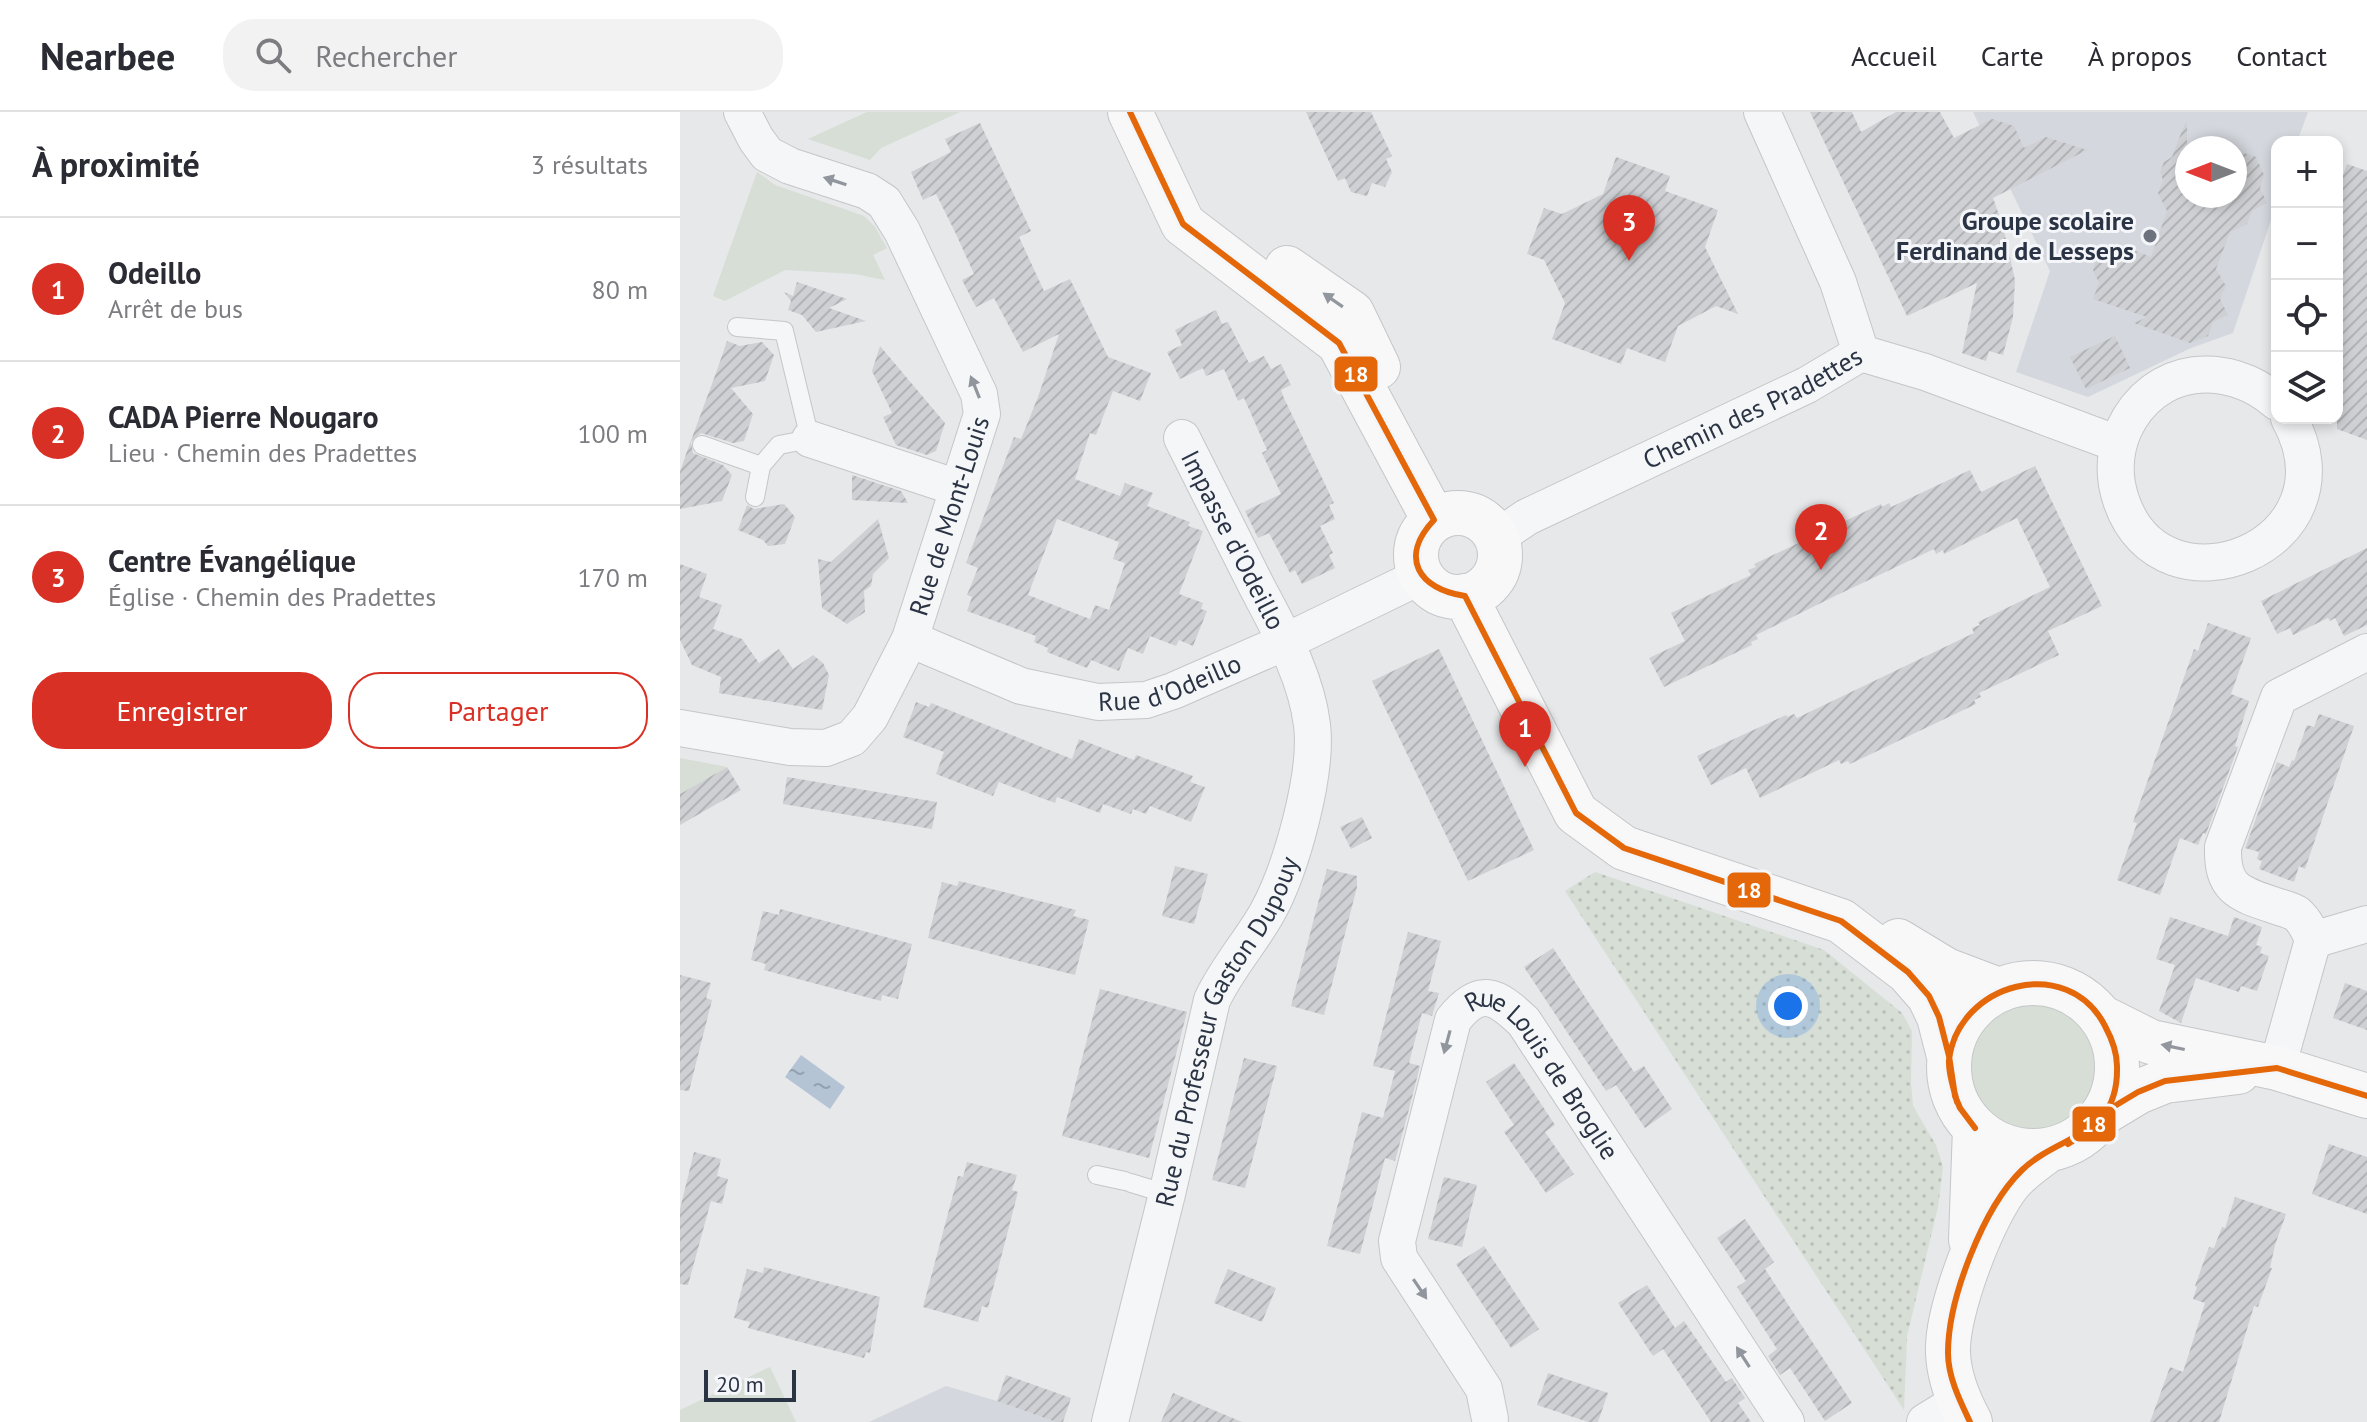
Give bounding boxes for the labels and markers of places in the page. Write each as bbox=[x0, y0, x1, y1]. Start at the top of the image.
pin: 3 bbox=[1603, 195, 1655, 261]
place label: Groupe scolaire Ferdinand de Lesseps bbox=[1896, 204, 2134, 267]
marker: Groupe scolaire Ferdinand de Lesseps bbox=[2141, 227, 2159, 245]
pin: 2 bbox=[1795, 504, 1847, 570]
pin: 1 bbox=[1499, 701, 1551, 767]

